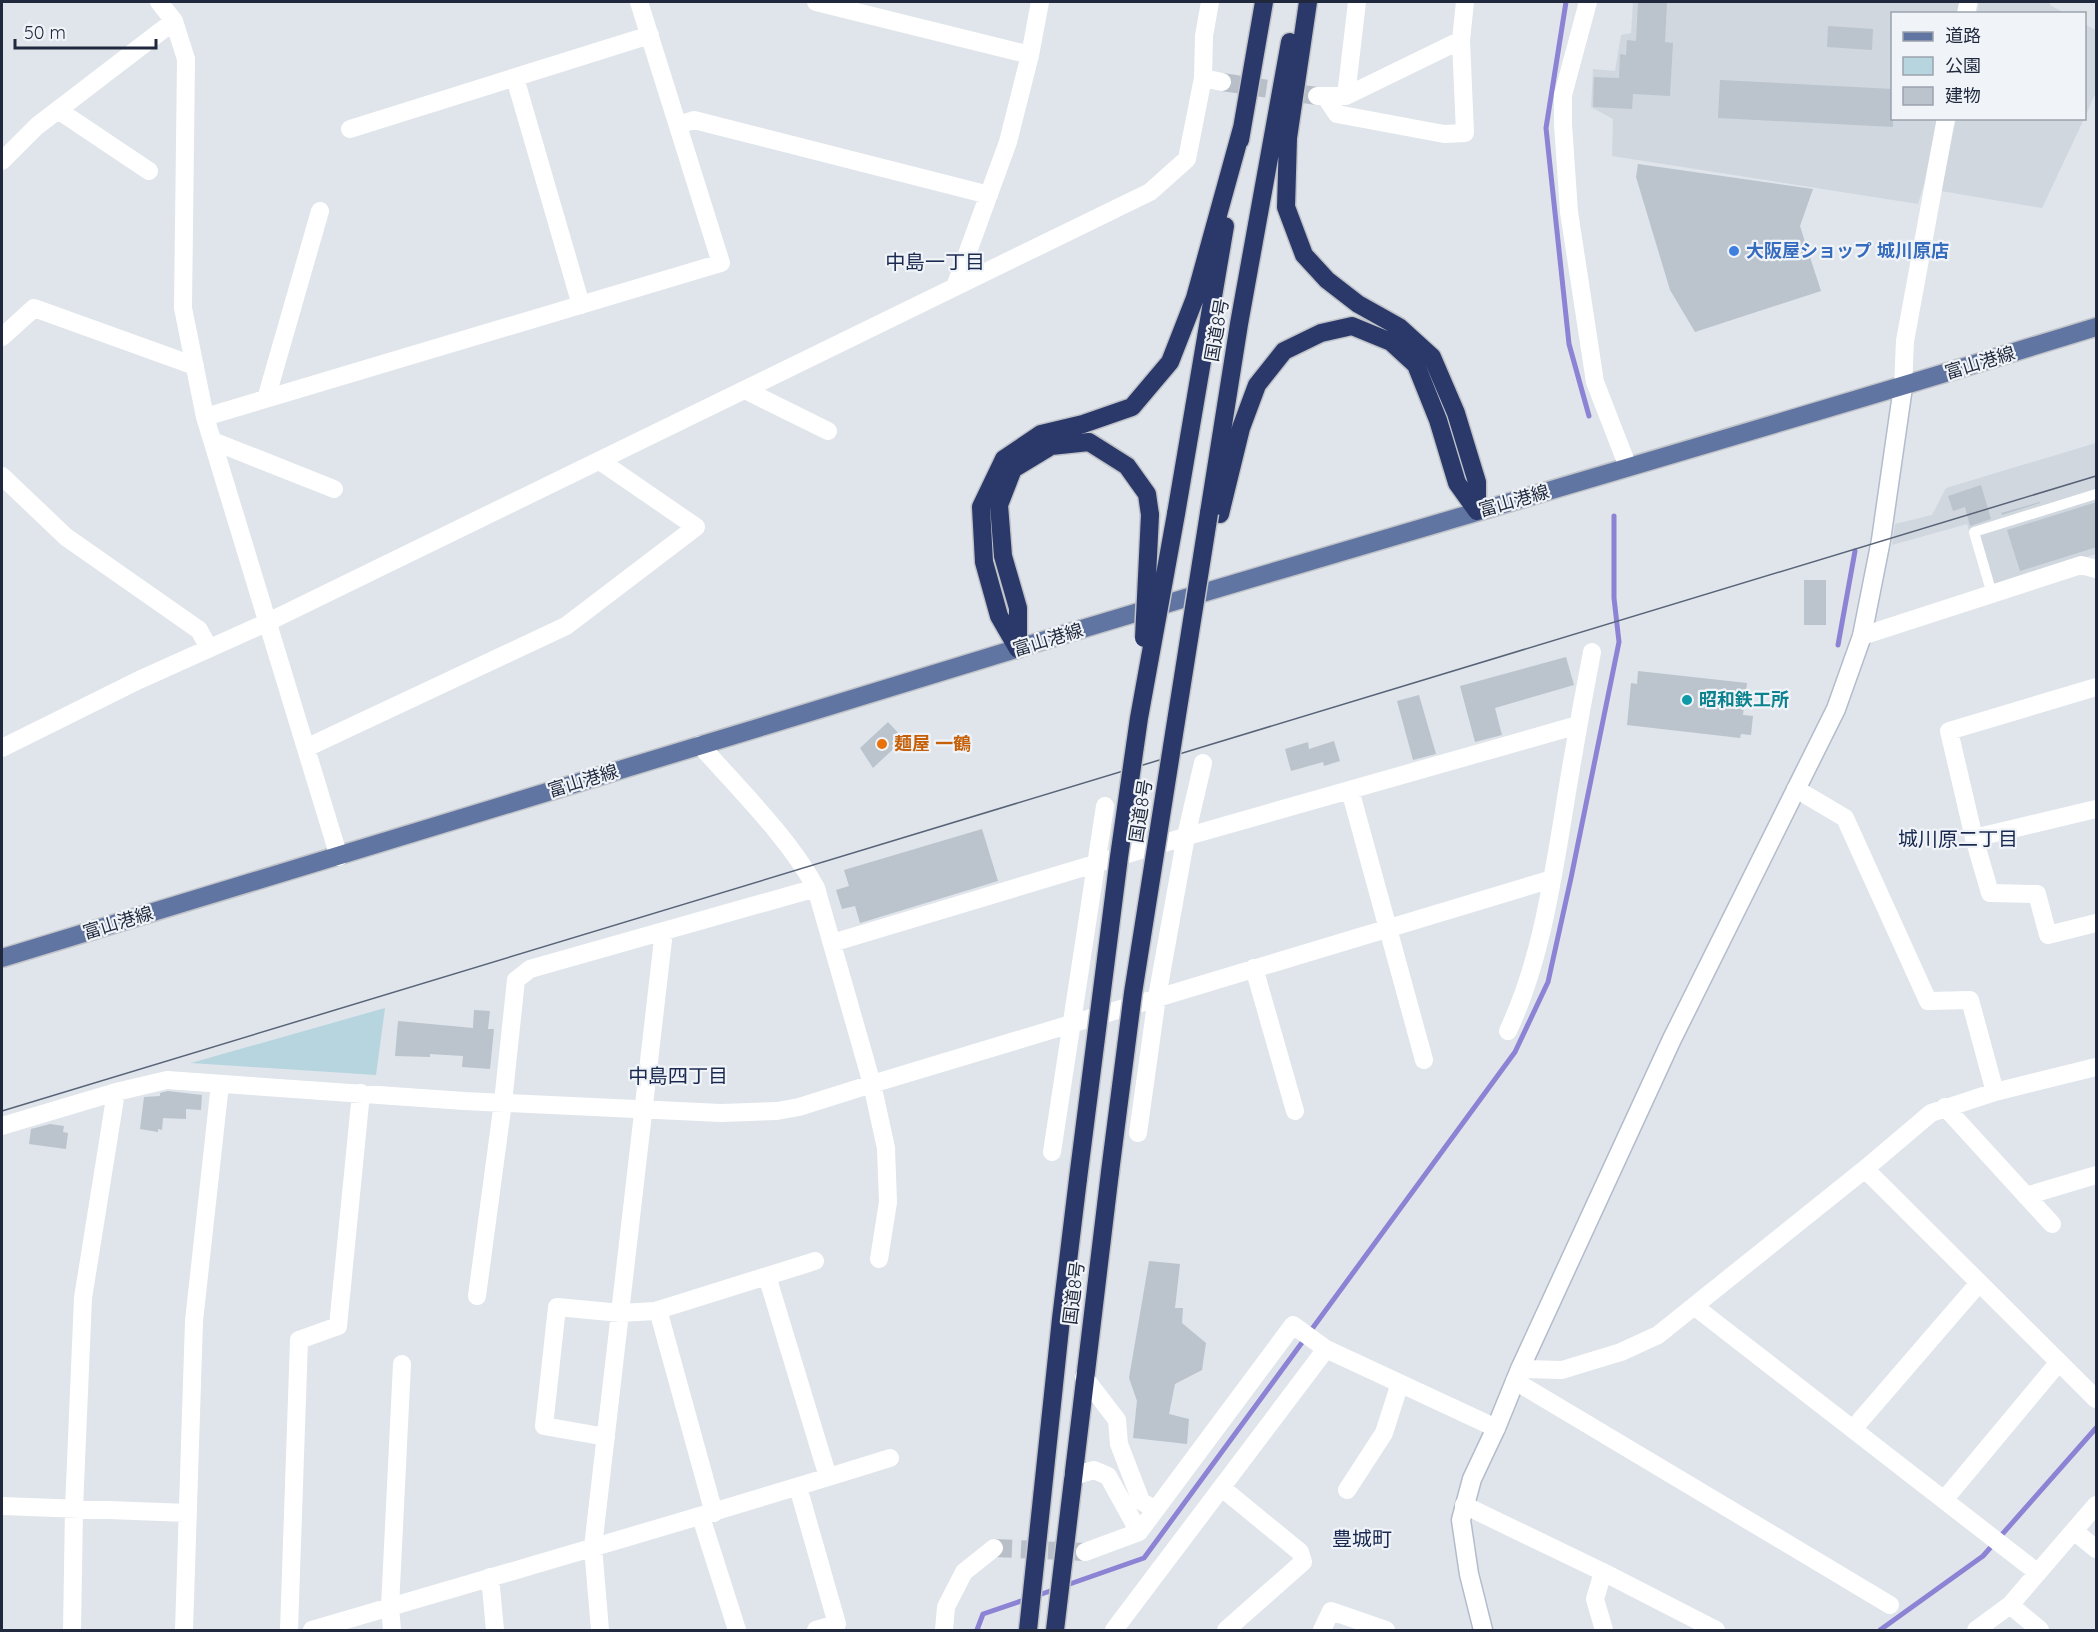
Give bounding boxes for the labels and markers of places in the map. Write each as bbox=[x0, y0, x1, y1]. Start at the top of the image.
place label: 大阪屋ショップ 城川原店 bbox=[1746, 239, 1949, 262]
marker: 大阪屋ショップ 城川原店 bbox=[1727, 244, 1741, 258]
place label: 昭和鉄工所 bbox=[1699, 688, 1789, 711]
marker: 昭和鉄工所 bbox=[1680, 693, 1694, 707]
place label: 麺屋 一鶴 bbox=[894, 732, 971, 755]
marker: 麺屋 一鶴 bbox=[875, 737, 889, 751]

